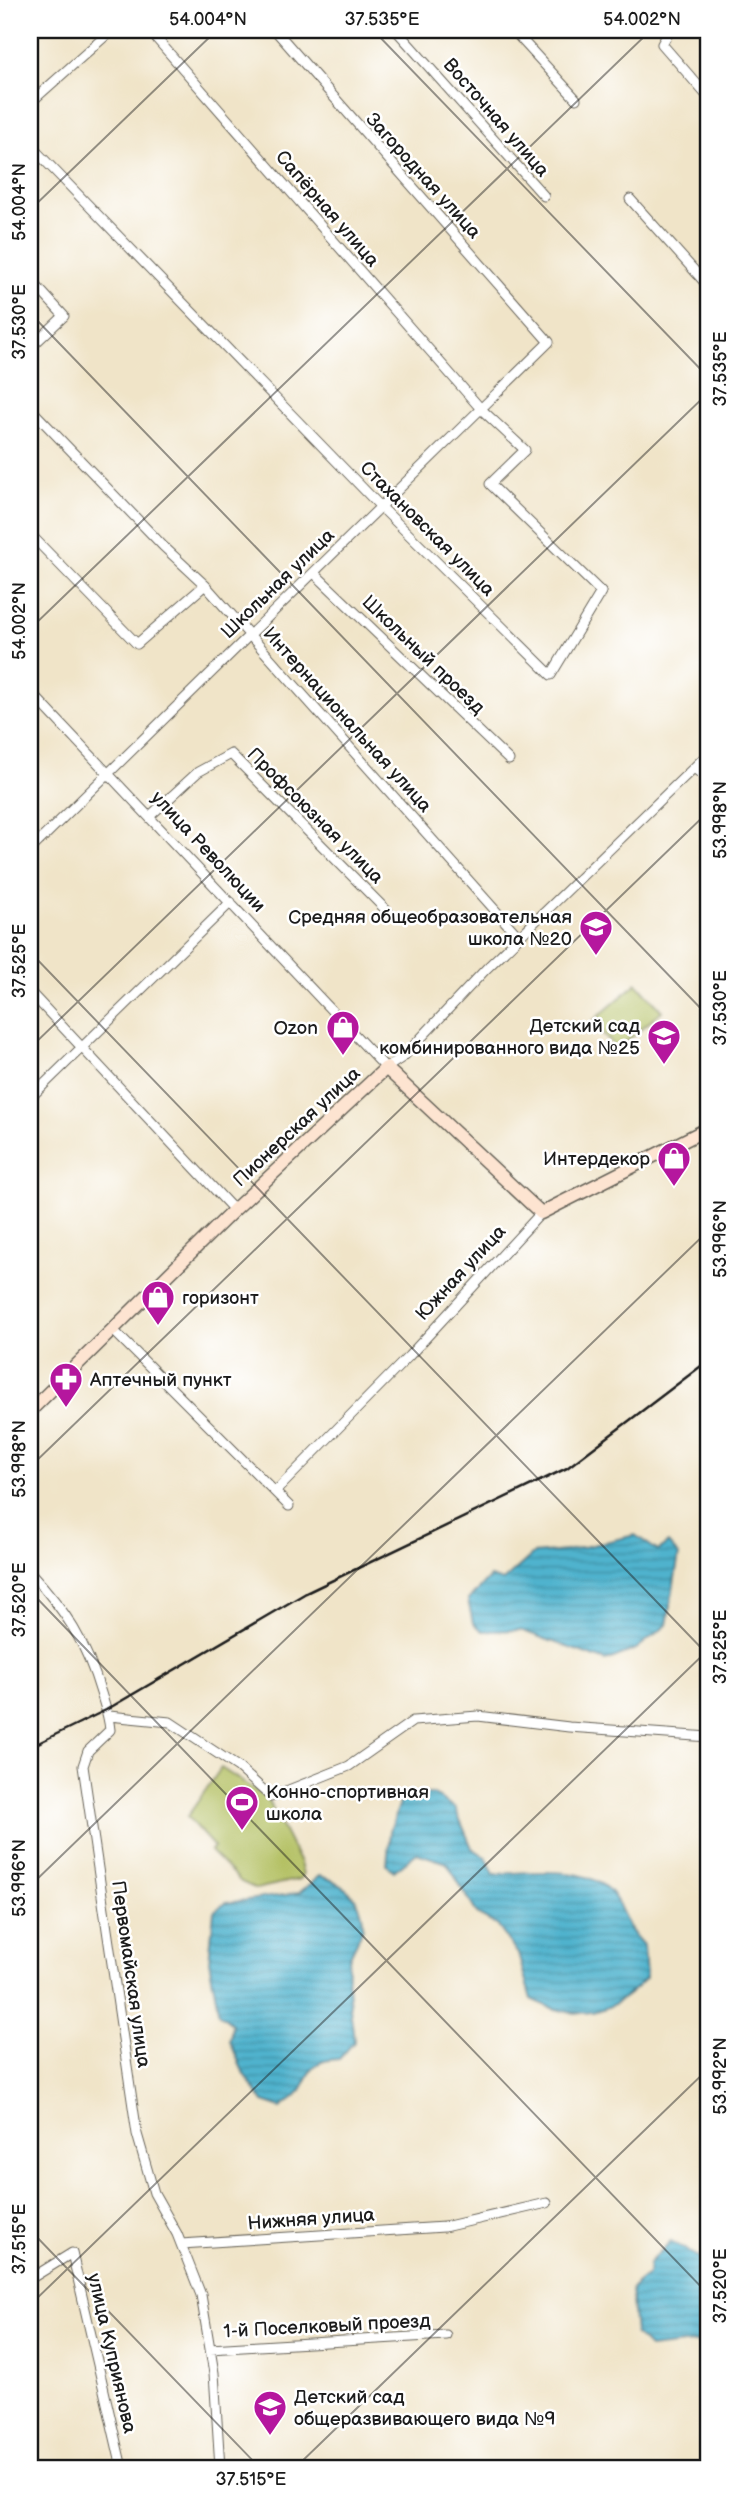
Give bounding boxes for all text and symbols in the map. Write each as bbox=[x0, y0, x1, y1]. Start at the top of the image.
text: 54.004°N bbox=[169, 9, 247, 30]
text: 37.535°E bbox=[344, 9, 420, 30]
text: 54.002°N bbox=[603, 9, 681, 30]
street label: Восточная улица bbox=[438, 54, 554, 182]
street label: Загородная улица bbox=[360, 108, 485, 244]
street label: Сапёрная улица bbox=[270, 146, 384, 272]
text: 54.004°N bbox=[9, 163, 30, 241]
text: 37.530°E bbox=[9, 284, 30, 360]
text: 37.535°E bbox=[710, 331, 731, 407]
street label: Стахановская улица bbox=[355, 457, 499, 601]
street label: Школьная улица bbox=[217, 524, 339, 644]
text: 54.002°N bbox=[9, 582, 30, 660]
street label: Школьный проезд bbox=[357, 591, 489, 720]
street label: Интернациональная улица bbox=[258, 623, 436, 817]
street label: Профсоюзная улица bbox=[242, 743, 388, 889]
text: 53.998°N bbox=[710, 781, 731, 859]
street label: улица Революции bbox=[146, 787, 270, 917]
place label: Средняя общеобразовательная школа №20 bbox=[288, 906, 572, 951]
school or university icon: Средняя общеобразовательная школа №20 bbox=[577, 908, 615, 957]
text: 37.525°E bbox=[9, 924, 30, 998]
text: 37.530°E bbox=[710, 970, 731, 1046]
shop icon: Ozon bbox=[324, 1008, 362, 1057]
place label: Детский сад комбинированного вида №25 bbox=[379, 1015, 640, 1060]
place label: Ozon bbox=[273, 1017, 318, 1040]
school or university icon: Детский сад комбинированного вида №25 bbox=[645, 1017, 683, 1066]
street label: Пионерская улица bbox=[229, 1062, 365, 1192]
shop icon: Интердекор bbox=[655, 1139, 693, 1188]
place label: Интердекор bbox=[543, 1148, 650, 1171]
text: 53.996°N bbox=[710, 1200, 731, 1278]
street label: Южная улица bbox=[411, 1221, 511, 1326]
shop icon: горизонт bbox=[139, 1278, 177, 1327]
place label: горизонт bbox=[182, 1287, 259, 1310]
pharmacy icon: Аптечный пункт bbox=[47, 1360, 85, 1409]
place label: Аптечный пункт bbox=[89, 1369, 232, 1392]
text: 53.998°N bbox=[9, 1420, 30, 1498]
text: 37.520°E bbox=[9, 1562, 30, 1638]
text: 37.525°E bbox=[710, 1610, 731, 1684]
place label: Конно-спортивная школа bbox=[266, 1781, 429, 1826]
sports icon: Конно-спортивная школа bbox=[223, 1783, 261, 1832]
text: 53.996°N bbox=[9, 1839, 30, 1917]
street label: Первомайская улица bbox=[106, 1879, 155, 2069]
text: 53.992°N bbox=[710, 2037, 731, 2115]
text: 37.515°E bbox=[9, 2203, 30, 2274]
street label: Нижняя улица bbox=[247, 2204, 375, 2235]
text: 37.520°E bbox=[710, 2248, 731, 2324]
street label: улица Куприянова bbox=[82, 2271, 141, 2436]
street label: 1-й Поселковый проезд bbox=[223, 2310, 432, 2343]
place label: Детский сад общеразвивающего вида №9 bbox=[294, 2386, 555, 2431]
school or university icon: Детский сад общеразвивающего вида №9 bbox=[251, 2388, 289, 2437]
text: 37.515°E bbox=[216, 2469, 287, 2490]

